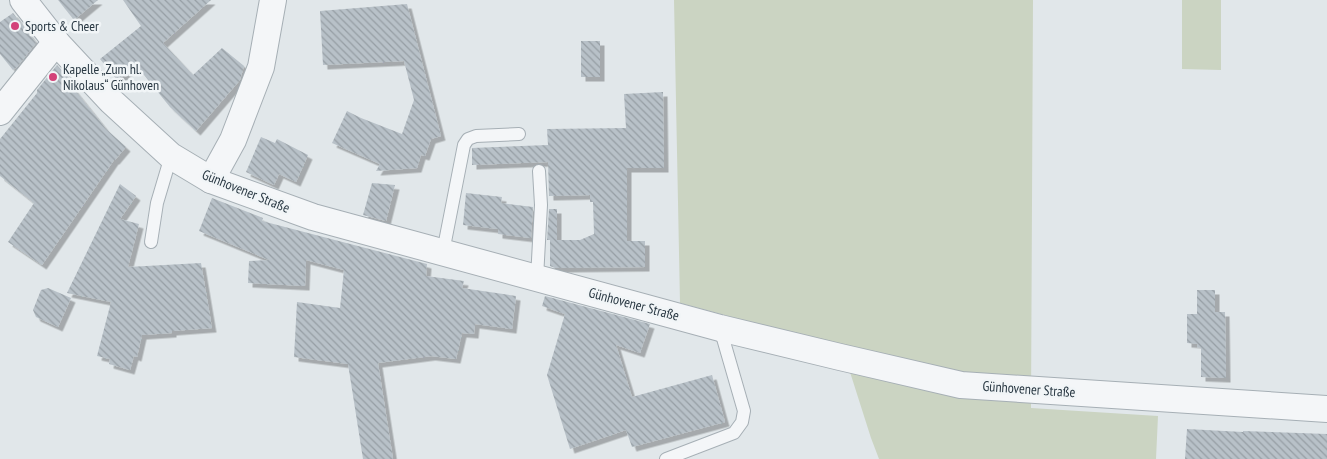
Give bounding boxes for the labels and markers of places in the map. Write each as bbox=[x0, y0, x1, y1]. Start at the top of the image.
place label: Sports & Cheer bbox=[25, 17, 99, 35]
marker: Sports & Cheer bbox=[9, 20, 21, 32]
place label: Kapelle „Zum hl. Nikolaus“ Günhoven bbox=[63, 60, 159, 94]
marker: Kapelle „Zum hl. Nikolaus“ Günhoven bbox=[47, 71, 59, 83]

